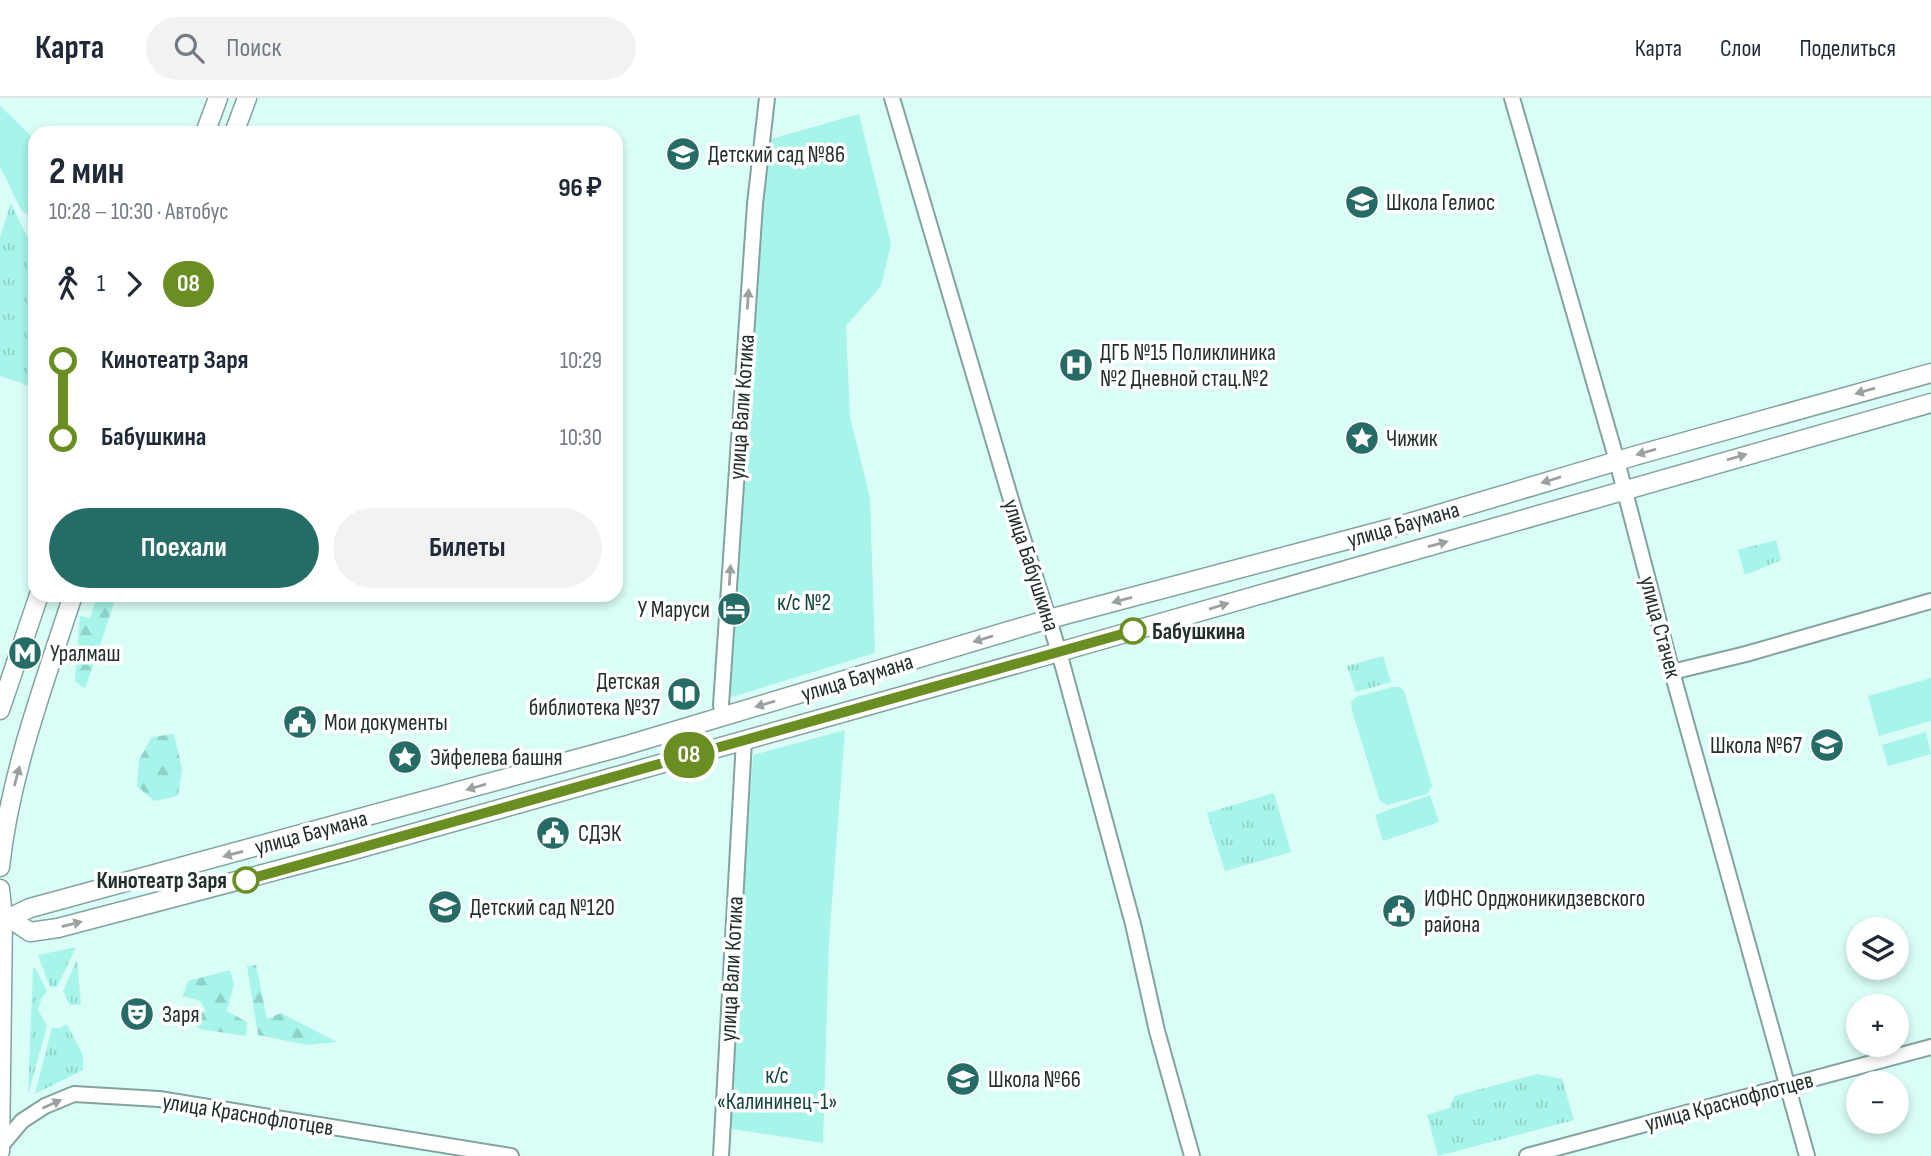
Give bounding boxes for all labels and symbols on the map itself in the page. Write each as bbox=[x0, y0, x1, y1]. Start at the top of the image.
school or university icon: Детский сад №86 bbox=[664, 135, 702, 173]
place label: Детский сад №86 bbox=[708, 141, 845, 169]
school or university icon: Школа Гелиос bbox=[1343, 183, 1381, 221]
place label: Школа Гелиос bbox=[1386, 189, 1495, 217]
one-way arrow bbox=[743, 288, 754, 310]
street label: улица Вали Котика bbox=[723, 333, 761, 481]
place label: ДГБ №15 Поликлиника №2 Дневной стац.№2 bbox=[1100, 339, 1276, 393]
hospital icon: ДГБ №15 Поликлиника №2 Дневной стац.№2 bbox=[1057, 346, 1095, 384]
one-way arrow bbox=[1854, 387, 1875, 397]
place icon: Чижик bbox=[1343, 419, 1381, 457]
place label: Чижик bbox=[1386, 425, 1438, 453]
one-way arrow bbox=[1635, 448, 1656, 458]
one-way arrow bbox=[1727, 452, 1748, 462]
one-way arrow bbox=[1540, 476, 1561, 486]
street label: улица Бабушкина bbox=[997, 496, 1066, 635]
street label: улица Баумана bbox=[1344, 496, 1463, 554]
one-way arrow bbox=[1428, 538, 1449, 548]
one-way arrow bbox=[725, 564, 736, 586]
street label: улица Стачек bbox=[1633, 573, 1687, 682]
park label: к/с №2 bbox=[777, 589, 831, 617]
hotel icon: У Маруси bbox=[715, 590, 753, 628]
one-way arrow bbox=[1111, 595, 1133, 606]
place label: У Маруси bbox=[637, 596, 710, 624]
one-way arrow bbox=[1209, 601, 1230, 611]
marker: Бабушкина bbox=[1120, 618, 1146, 644]
place label: Бабушкина bbox=[1152, 618, 1245, 646]
metro station icon: Уралмаш bbox=[6, 634, 44, 672]
one-way arrow bbox=[972, 634, 993, 644]
place label: Уралмаш bbox=[50, 640, 120, 668]
street label: улица Баумана bbox=[798, 648, 917, 708]
place label: Детская библиотека №37 bbox=[529, 668, 660, 722]
library icon: Детская библиотека №37 bbox=[665, 675, 703, 713]
one-way arrow bbox=[754, 699, 776, 710]
public building icon: Мои документы bbox=[281, 703, 319, 741]
place label: Мои документы bbox=[324, 709, 448, 737]
school or university icon: Школа №67 bbox=[1808, 726, 1846, 764]
line badge: 08 bbox=[658, 732, 720, 778]
place label: Школа №67 bbox=[1710, 732, 1802, 760]
place icon: Эйфелева башня bbox=[386, 738, 424, 776]
place label: Эйфелева башня bbox=[430, 744, 563, 772]
one-way arrow bbox=[12, 765, 23, 787]
one-way arrow bbox=[465, 782, 486, 792]
street label: улица Баумана bbox=[252, 804, 371, 861]
public building icon: СДЭК bbox=[534, 814, 572, 852]
place label: СДЭК bbox=[578, 820, 622, 848]
one-way arrow bbox=[222, 849, 243, 859]
place label: Кинотеатр Заря bbox=[96, 867, 227, 895]
marker: Кинотеатр Заря bbox=[233, 867, 259, 893]
place label: ИФНС Орджоникидзевского района bbox=[1424, 885, 1645, 939]
school or university icon: Детский сад №120 bbox=[426, 888, 464, 926]
public building icon: ИФНС Орджоникидзевского района bbox=[1380, 892, 1418, 930]
place label: Детский сад №120 bbox=[470, 894, 615, 922]
street label: улица Вали Котика bbox=[714, 896, 750, 1042]
one-way arrow bbox=[61, 918, 83, 929]
theatre icon: Заря bbox=[118, 995, 156, 1033]
place label: Заря bbox=[162, 1001, 200, 1029]
school or university icon: Школа №66 bbox=[944, 1060, 982, 1098]
park label: к/с «Калининец-1» bbox=[717, 1062, 837, 1116]
place label: Школа №66 bbox=[988, 1066, 1081, 1094]
street label: улица Краснофлотцев bbox=[1642, 1066, 1816, 1138]
street label: улица Краснофлотцев bbox=[160, 1088, 335, 1142]
one-way arrow bbox=[42, 1098, 62, 1110]

